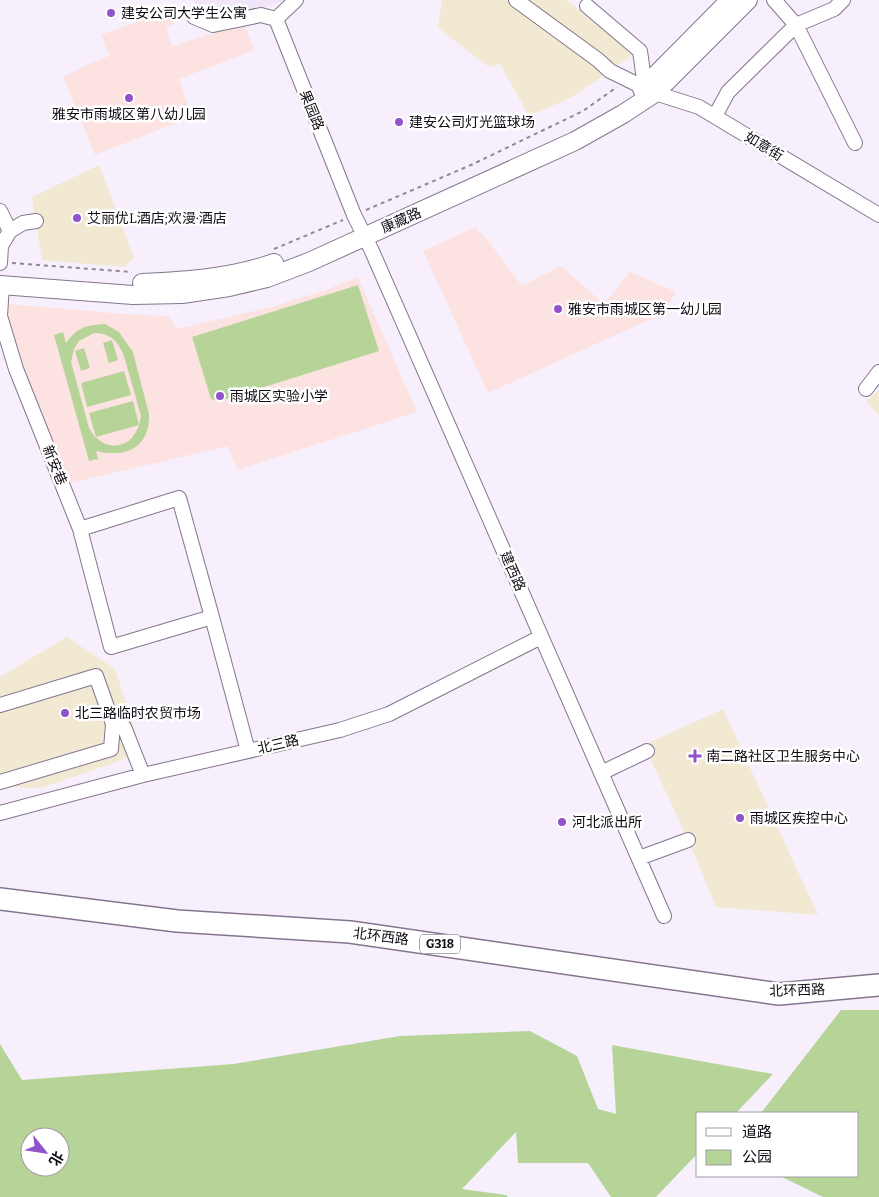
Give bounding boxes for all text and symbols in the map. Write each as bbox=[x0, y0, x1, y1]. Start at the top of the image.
place label: 建安公司大学生公寓 bbox=[121, 5, 247, 22]
marker: 建安公司大学生公寓 bbox=[105, 7, 117, 19]
street label: 果园路 bbox=[296, 88, 327, 133]
marker: 雅安市雨城区第八幼儿园 bbox=[123, 92, 135, 104]
place label: 雅安市雨城区第八幼儿园 bbox=[52, 106, 206, 123]
place label: 建安公司灯光篮球场 bbox=[409, 114, 535, 131]
marker: 建安公司灯光篮球场 bbox=[393, 116, 405, 128]
street label: 如意街 bbox=[741, 128, 786, 165]
street label: 康藏路 bbox=[379, 204, 424, 237]
place label: 艾丽优L酒店;欢漫·酒店 bbox=[87, 210, 227, 227]
marker: 艾丽优L酒店;欢漫·酒店 bbox=[71, 212, 83, 224]
place label: 雅安市雨城区第一幼儿园 bbox=[568, 301, 722, 318]
marker: 雅安市雨城区第一幼儿园 bbox=[552, 303, 564, 315]
place label: 雨城区实验小学 bbox=[230, 388, 328, 405]
marker: 雨城区实验小学 bbox=[214, 390, 226, 402]
street label: 新安巷 bbox=[39, 443, 70, 488]
street label: 建西路 bbox=[496, 549, 529, 594]
place label: 北三路临时农贸市场 bbox=[75, 705, 201, 722]
marker: 北三路临时农贸市场 bbox=[59, 707, 71, 719]
street label: 北三路 bbox=[256, 731, 300, 757]
place label: 南二路社区卫生服务中心 bbox=[706, 748, 860, 765]
marker: 南二路社区卫生服务中心 bbox=[688, 749, 702, 763]
place label: 雨城区疾控中心 bbox=[750, 810, 848, 827]
marker: 雨城区疾控中心 bbox=[734, 812, 746, 824]
place label: 河北派出所 bbox=[572, 814, 642, 831]
marker: 河北派出所 bbox=[556, 816, 568, 828]
street label: 北环西路 bbox=[352, 925, 410, 948]
road number: G318 bbox=[420, 934, 460, 954]
street label: 北环西路 bbox=[769, 981, 825, 1000]
legend bbox=[696, 1112, 859, 1177]
text: 道路 bbox=[742, 1123, 772, 1141]
north arrow bbox=[20, 1127, 70, 1177]
text: 北 bbox=[45, 1148, 67, 1169]
text: 公园 bbox=[742, 1148, 772, 1166]

